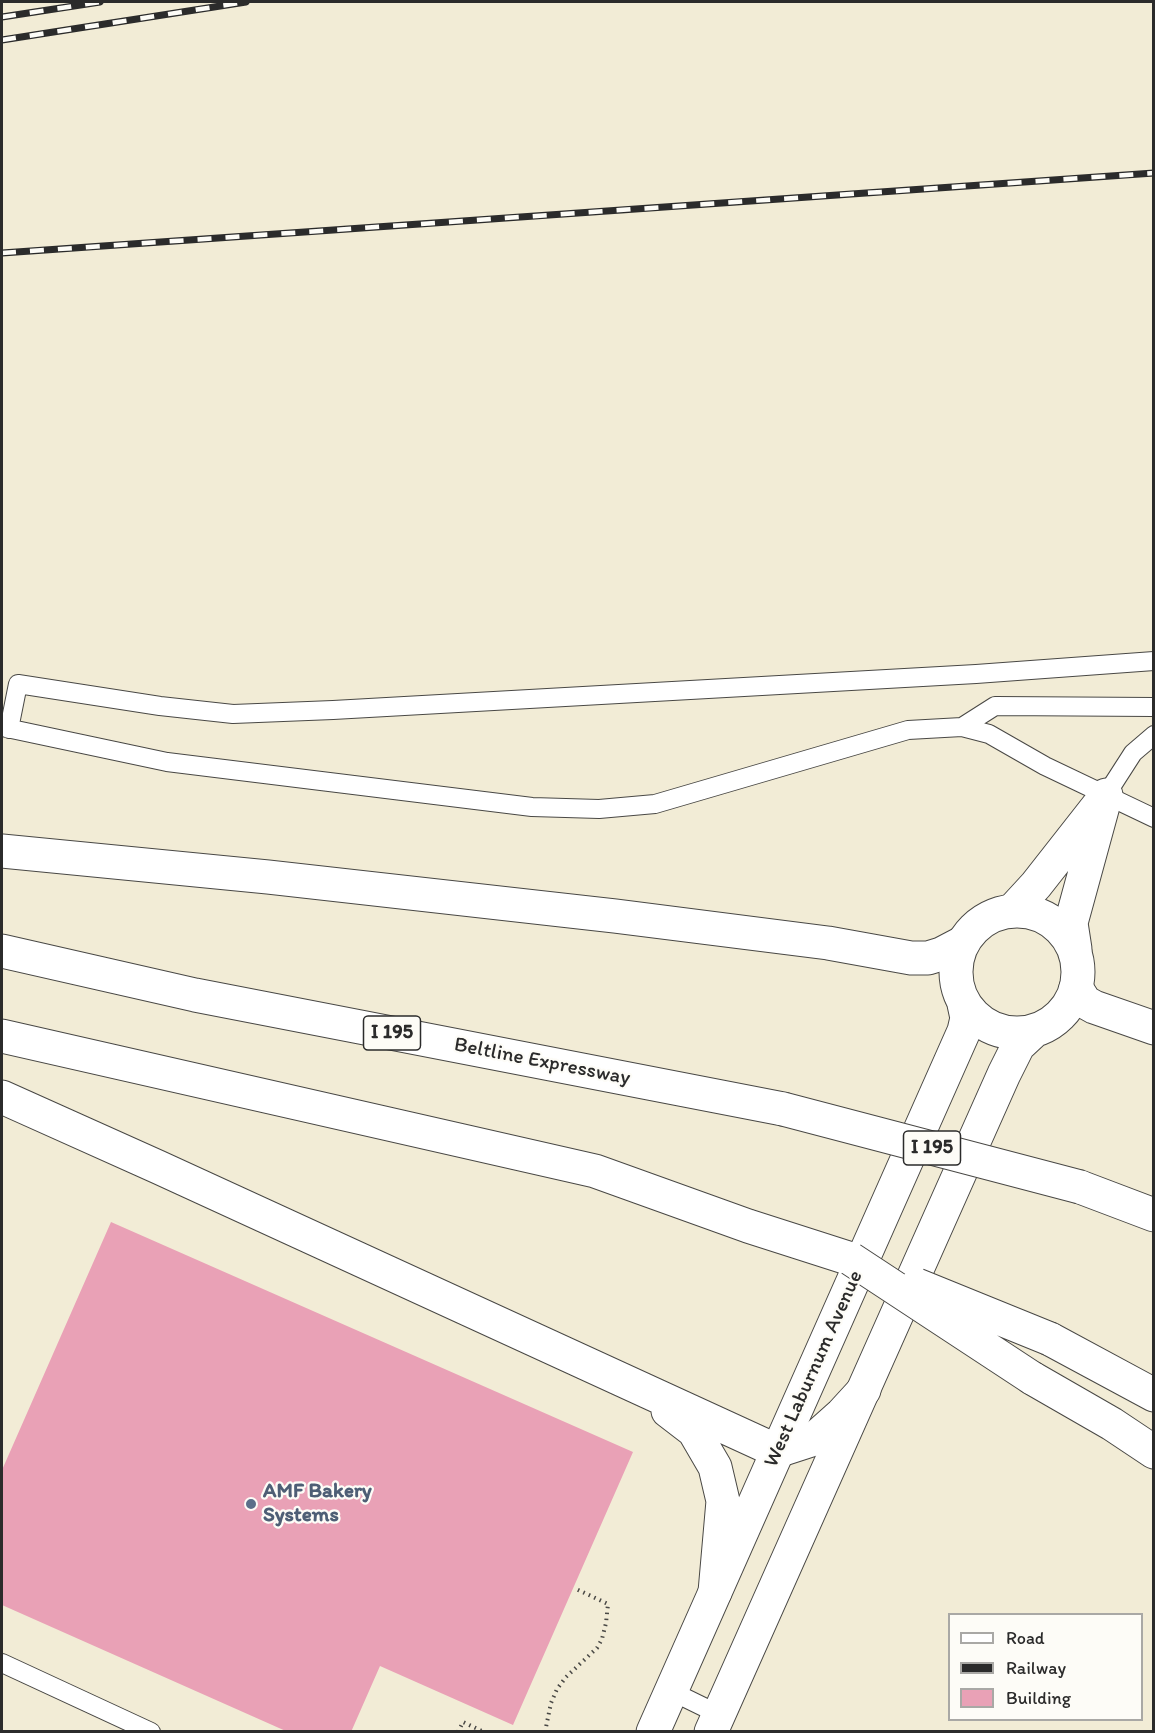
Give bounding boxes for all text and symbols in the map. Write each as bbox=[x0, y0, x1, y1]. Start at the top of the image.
road number: I 195 bbox=[364, 1016, 420, 1050]
street label: Beltline Expressway bbox=[452, 1033, 632, 1091]
road number: I 195 bbox=[904, 1131, 960, 1165]
street label: West Laburnum Avenue bbox=[759, 1267, 869, 1471]
place label: AMF Bakery Systems bbox=[263, 1479, 372, 1529]
marker: AMF Bakery Systems bbox=[244, 1497, 258, 1511]
legend bbox=[948, 1613, 1143, 1721]
text: Road bbox=[1006, 1627, 1045, 1649]
text: Railway bbox=[1006, 1657, 1066, 1679]
text: Building bbox=[1006, 1687, 1071, 1709]

